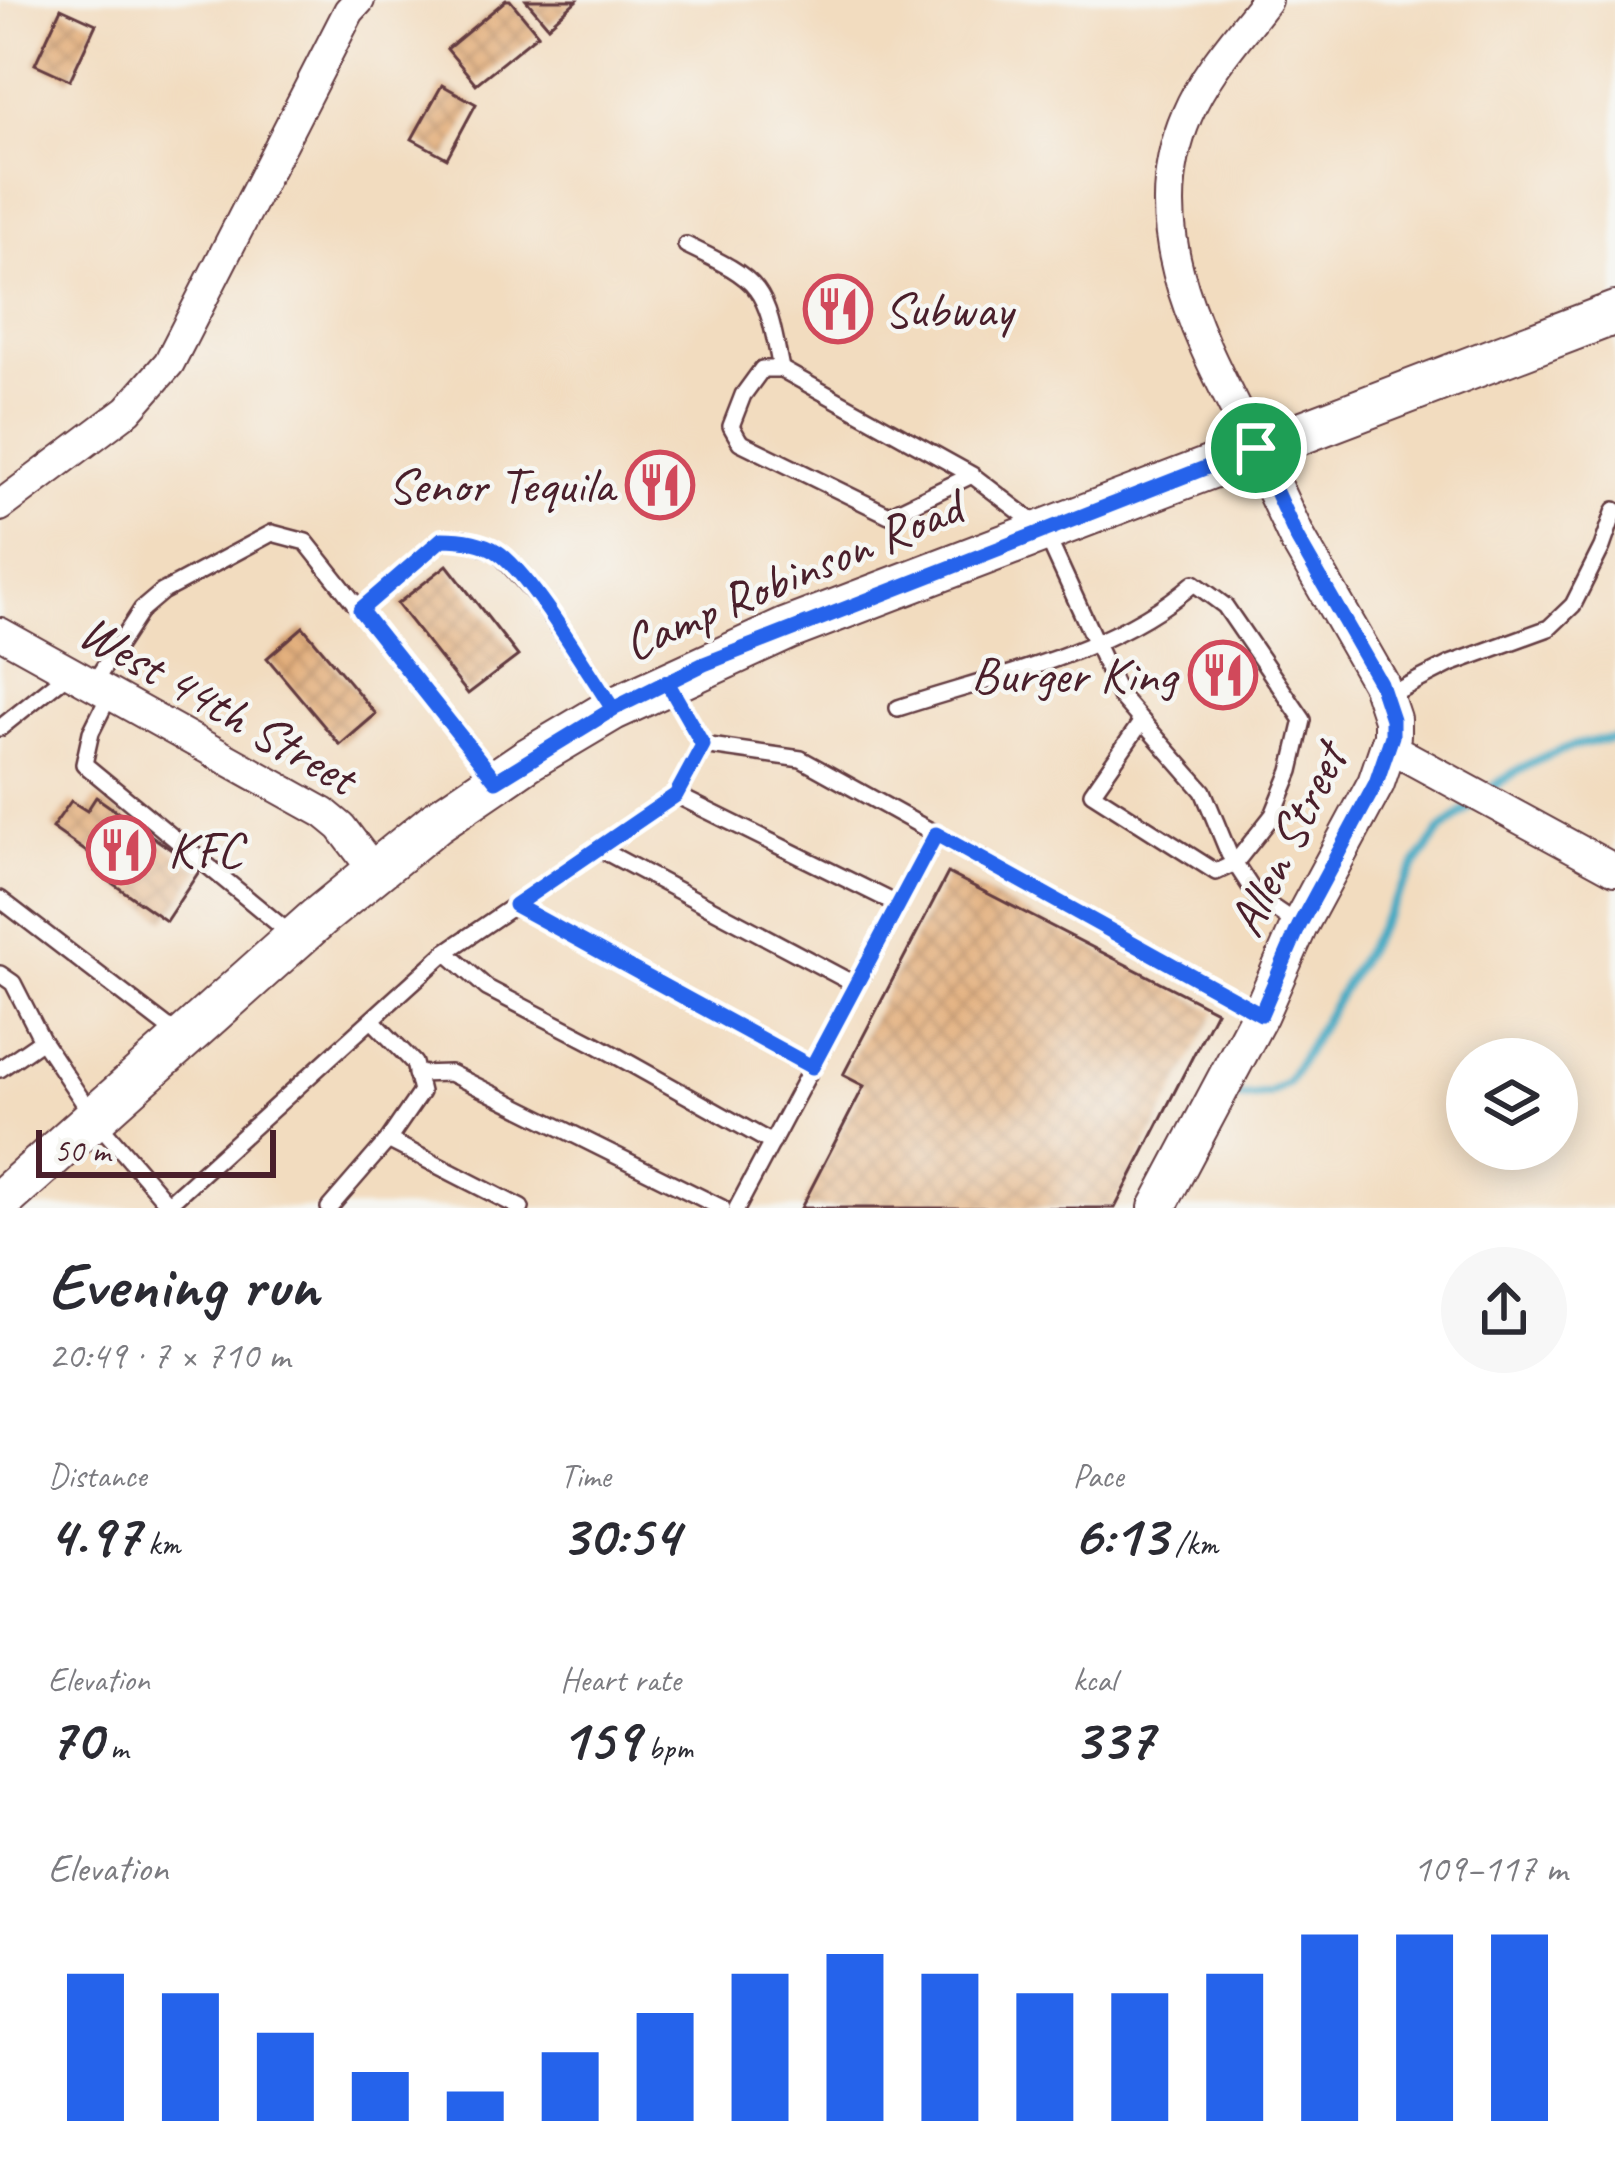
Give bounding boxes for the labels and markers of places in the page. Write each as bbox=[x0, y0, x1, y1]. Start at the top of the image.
restaurant icon: Subway bbox=[803, 274, 873, 344]
place label: Subway bbox=[884, 277, 1017, 341]
pin bbox=[1205, 397, 1307, 499]
restaurant icon: Senor Tequila bbox=[625, 450, 695, 520]
place label: Senor Tequila bbox=[387, 453, 618, 517]
restaurant icon: Burger King bbox=[1188, 640, 1258, 710]
place label: Burger King bbox=[971, 643, 1180, 707]
restaurant icon: KFC bbox=[86, 815, 156, 885]
place label: KFC bbox=[168, 818, 248, 882]

